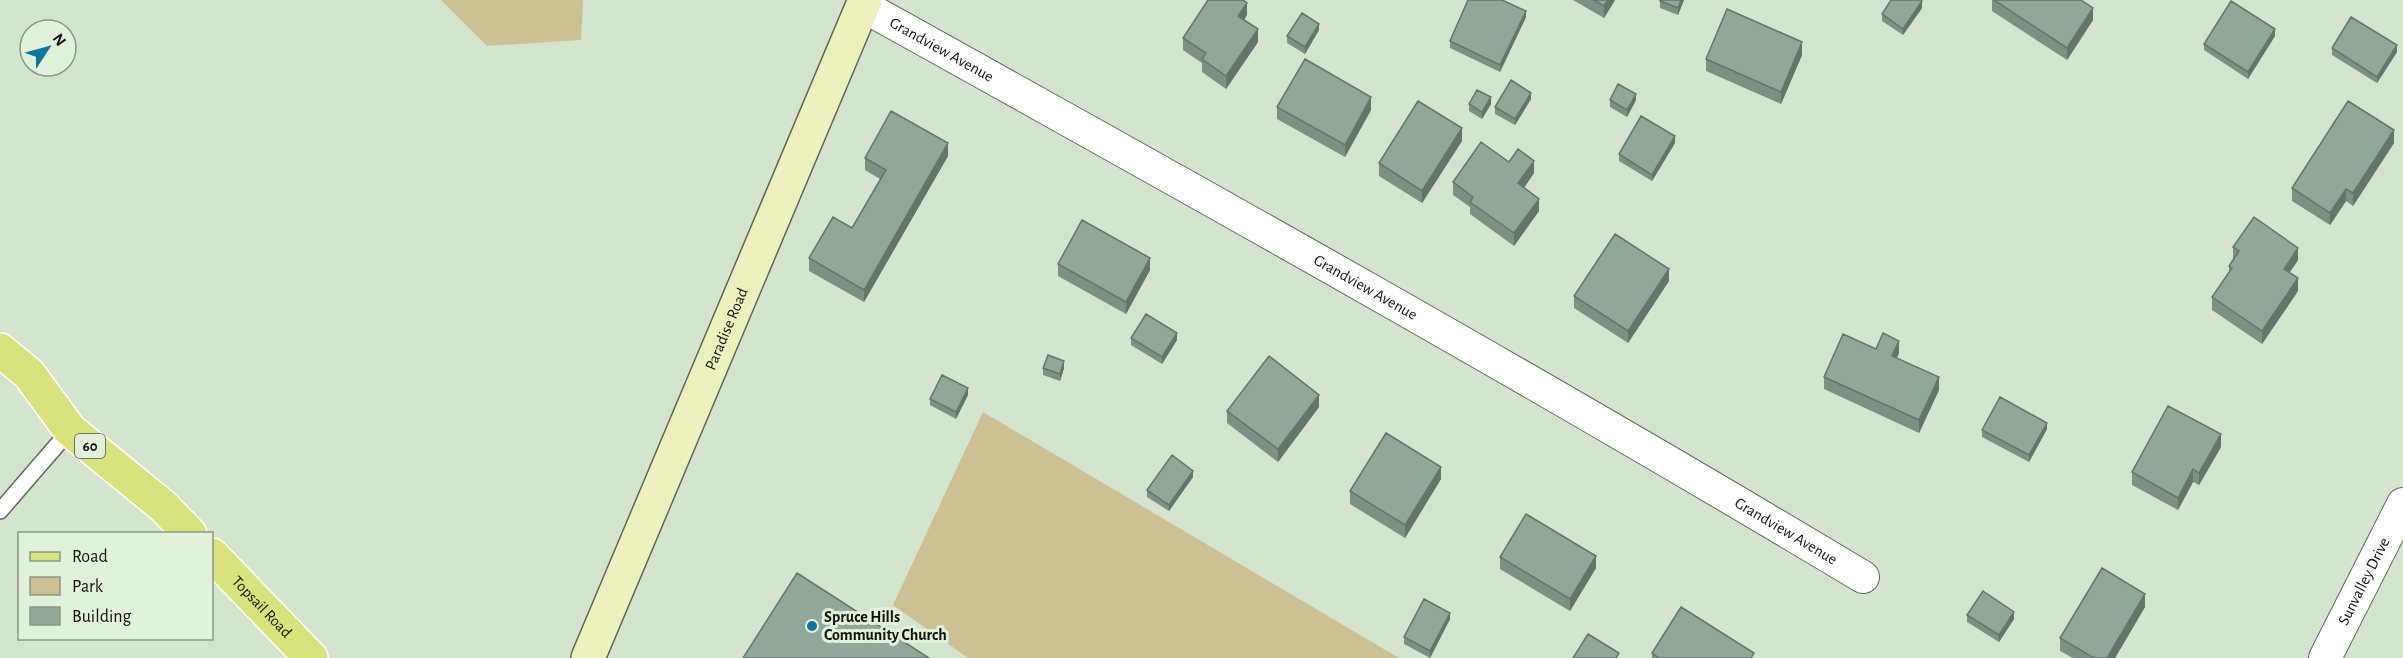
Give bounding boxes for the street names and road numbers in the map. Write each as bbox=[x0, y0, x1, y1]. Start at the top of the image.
street label: Grandview Avenue bbox=[887, 14, 996, 85]
street label: Grandview Avenue bbox=[1311, 252, 1420, 323]
street label: Paradise Road bbox=[702, 286, 751, 372]
road number: 60 bbox=[75, 434, 105, 458]
street label: Grandview Avenue bbox=[1732, 495, 1840, 568]
street label: Sunvalley Drive bbox=[2335, 535, 2393, 628]
street label: Topsail Road bbox=[229, 573, 295, 641]

